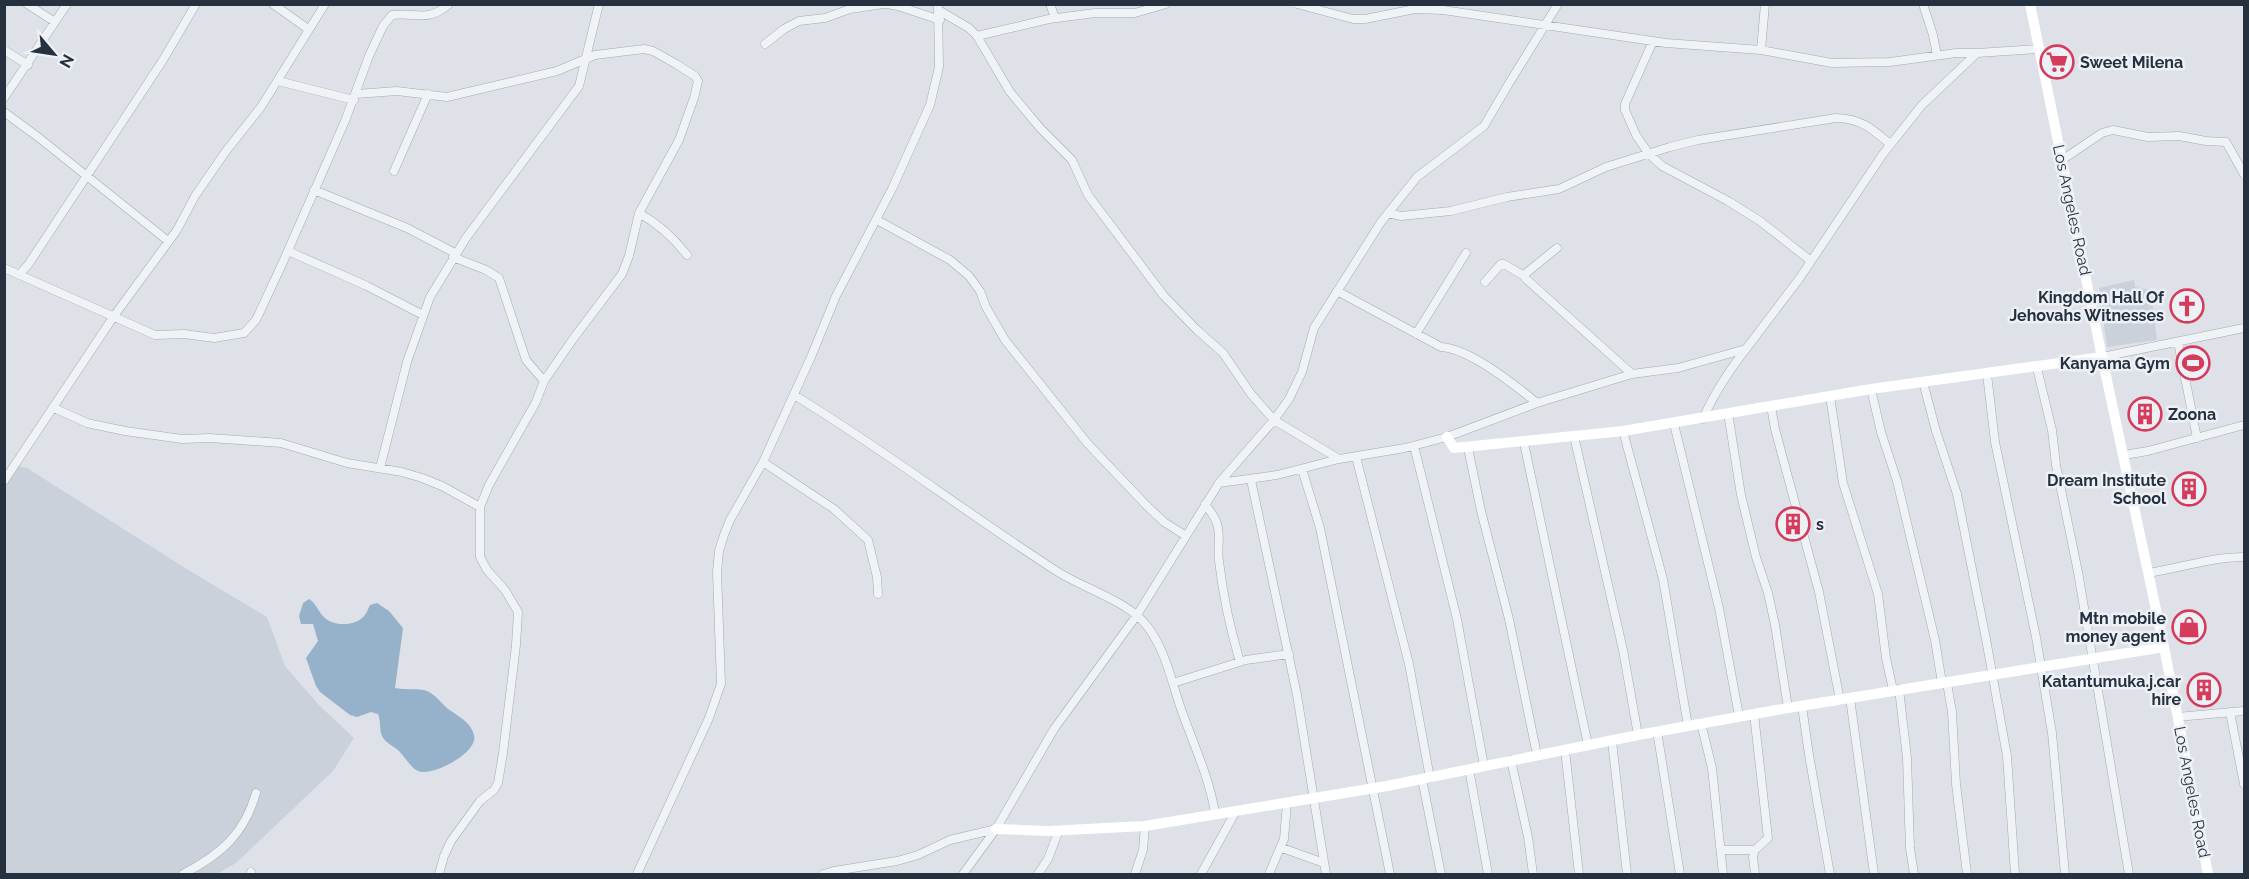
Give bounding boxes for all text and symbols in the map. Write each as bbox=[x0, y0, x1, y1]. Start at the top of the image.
north arrow bbox=[24, 24, 84, 84]
supermarket icon: Sweet Milena bbox=[2039, 44, 2075, 80]
text: N bbox=[55, 51, 78, 71]
place label: Sweet Milena bbox=[2080, 53, 2183, 72]
street label: Los Angeles Road bbox=[2049, 143, 2095, 277]
place label: Kingdom Hall Of Jehovahs Witnesses bbox=[2009, 288, 2165, 325]
church icon: Kingdom Hall Of Jehovahs Witnesses bbox=[2169, 288, 2205, 324]
sports icon: Kanyama Gym bbox=[2175, 345, 2211, 381]
place label: Kanyama Gym bbox=[2060, 354, 2170, 373]
building icon: Zoona bbox=[2127, 396, 2163, 432]
place label: Zoona bbox=[2168, 405, 2216, 424]
place label: Dream Institute School bbox=[2047, 471, 2167, 508]
building icon: Dream Institute School bbox=[2171, 471, 2207, 507]
building icon: s bbox=[1775, 506, 1811, 542]
place label: s bbox=[1816, 515, 1824, 534]
place label: Mtn mobile money agent bbox=[2066, 609, 2166, 646]
shop icon: Mtn mobile money agent bbox=[2171, 609, 2207, 645]
place label: Katantumuka.j.car hire bbox=[2042, 672, 2181, 709]
building icon: Katantumuka.j.car hire bbox=[2186, 672, 2222, 708]
street label: Los Angeles Road bbox=[2170, 725, 2214, 859]

